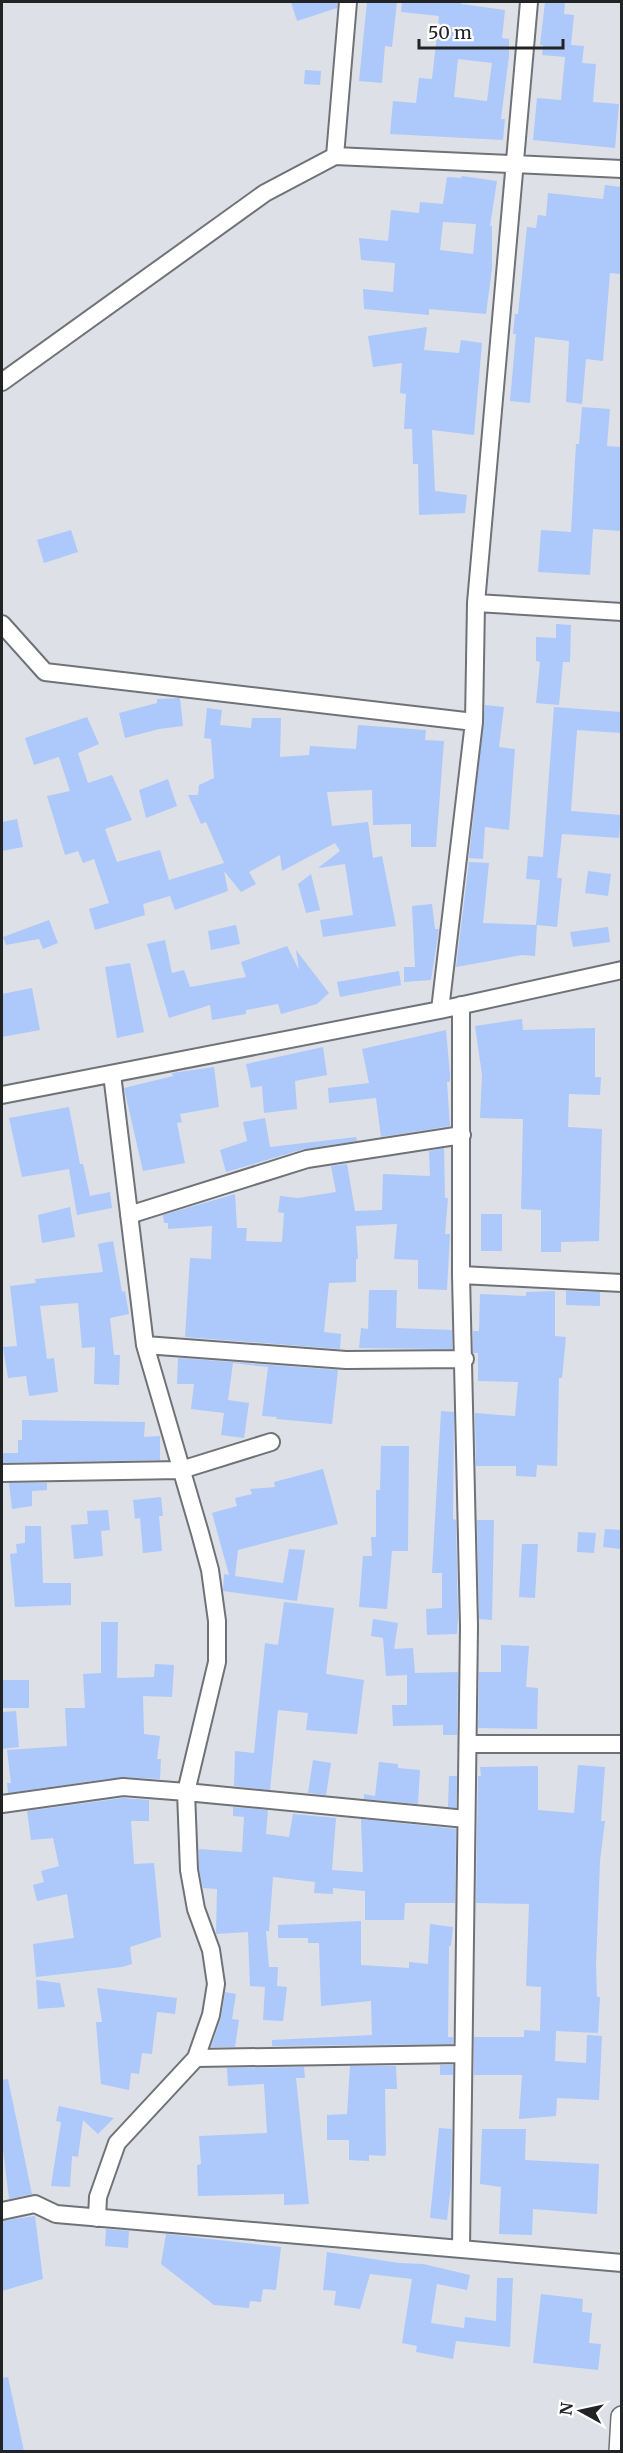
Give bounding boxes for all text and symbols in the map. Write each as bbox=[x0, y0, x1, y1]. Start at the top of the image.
scale bar bbox=[419, 12, 563, 50]
text: 50 m bbox=[428, 21, 472, 44]
north arrow bbox=[551, 2381, 611, 2441]
text: N bbox=[555, 2401, 577, 2417]

